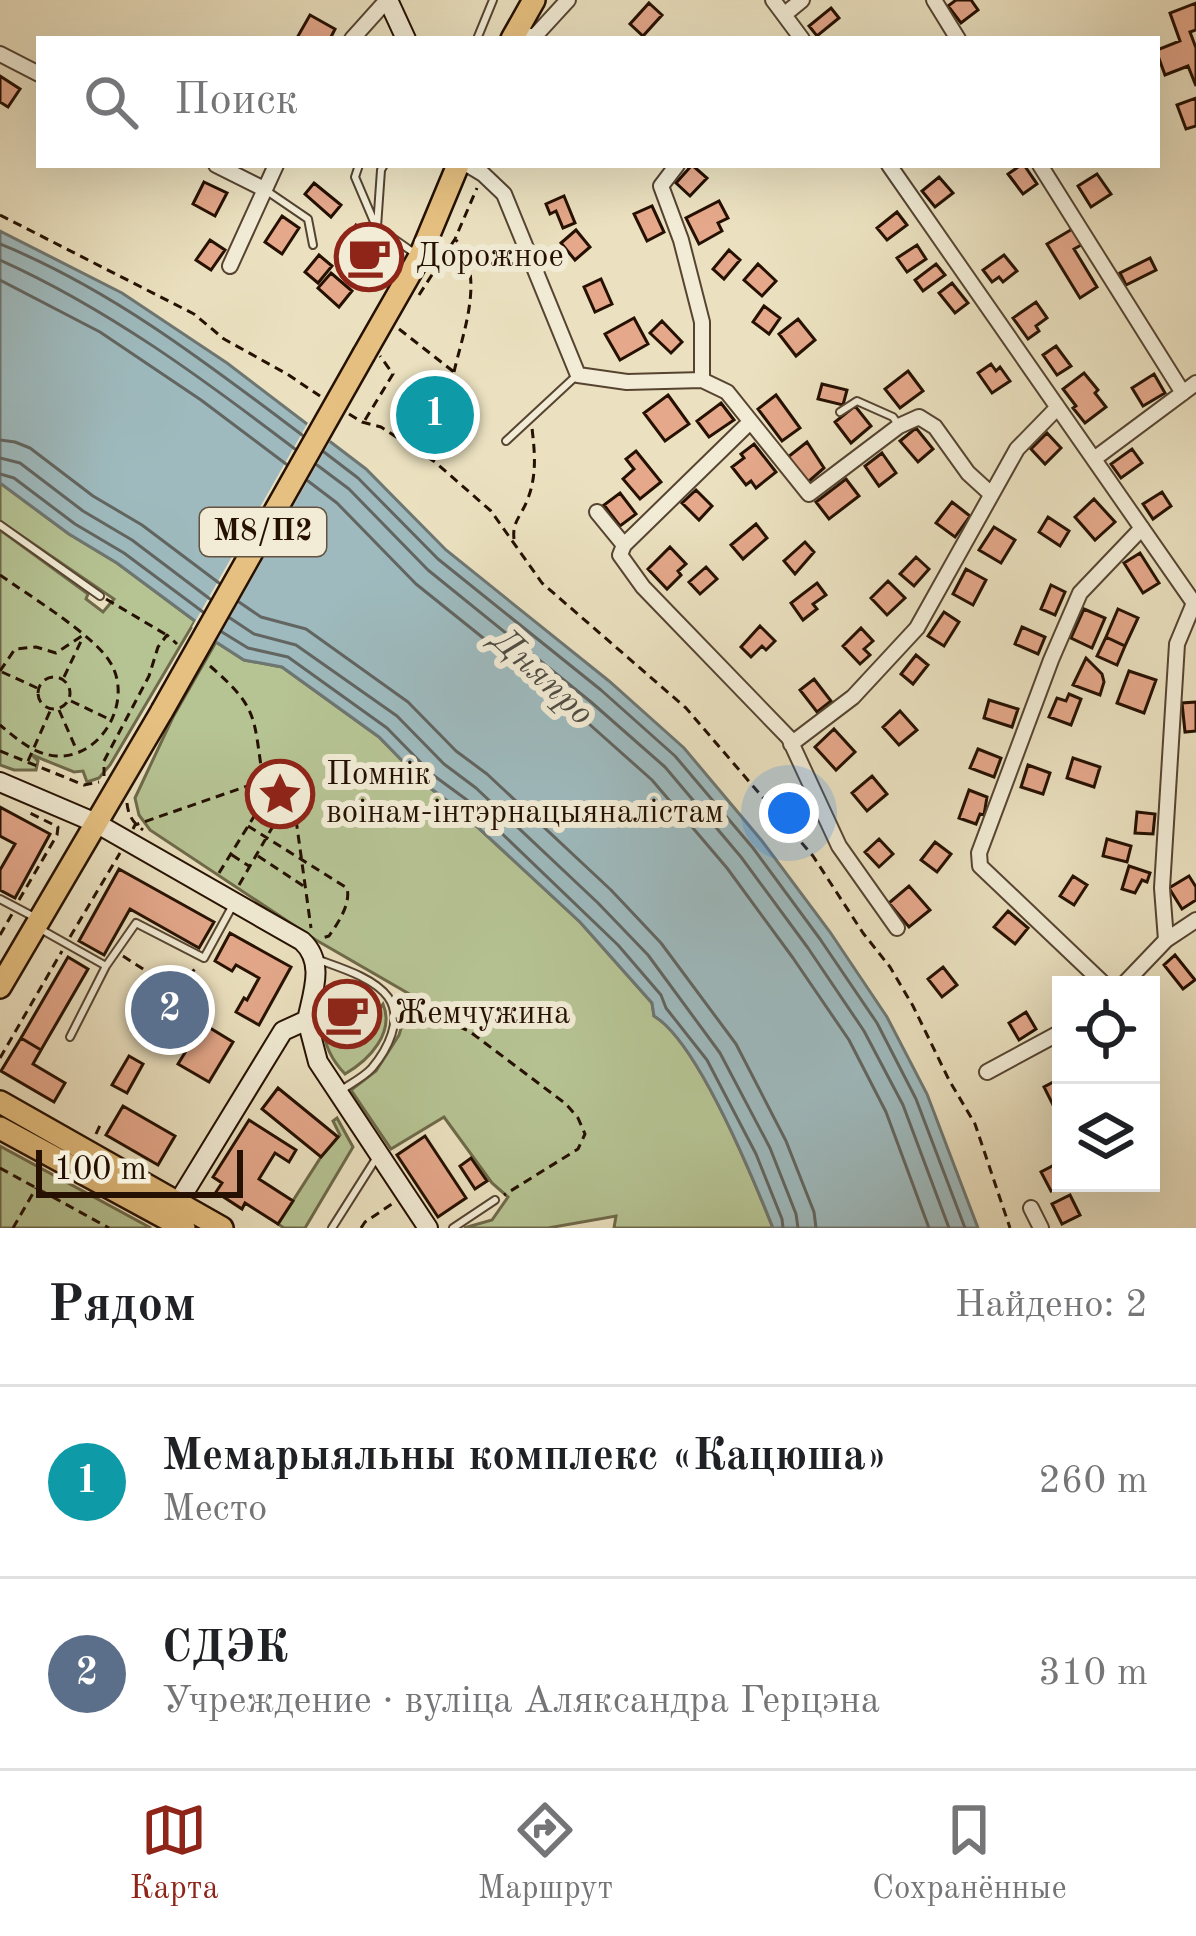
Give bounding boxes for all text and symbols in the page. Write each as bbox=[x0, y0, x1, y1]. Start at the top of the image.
search box bbox=[36, 36, 1160, 168]
icon: search bbox=[78, 69, 144, 135]
text: Поиск bbox=[174, 79, 298, 124]
cafe icon: Дорожное bbox=[334, 222, 404, 292]
place label: Дорожное bbox=[416, 241, 564, 274]
pin: 1 bbox=[396, 370, 474, 460]
road number: М8/П2 bbox=[200, 508, 326, 556]
water label: Дняпро bbox=[482, 620, 599, 733]
place icon: Помнік воінам-інтэрнацыяналістам bbox=[245, 759, 315, 829]
place label: Помнік воінам-інтэрнацыяналістам bbox=[326, 759, 724, 830]
your location bbox=[759, 783, 819, 843]
pin: 2 bbox=[131, 965, 209, 1055]
map controls bbox=[1052, 976, 1160, 1192]
button: locate bbox=[1052, 976, 1160, 1084]
cafe icon: Жемчужина bbox=[312, 979, 382, 1049]
place label: Жемчужина bbox=[394, 998, 570, 1031]
button: layers bbox=[1052, 1084, 1160, 1192]
scale bar bbox=[36, 1144, 243, 1197]
text: 100 m bbox=[54, 1154, 147, 1187]
text: Рядом bbox=[48, 1281, 196, 1332]
text: Найдено: 2 bbox=[955, 1286, 1148, 1325]
text: Мемарыяльны комплекс «Кацюша» bbox=[162, 1435, 888, 1480]
text: 1 bbox=[76, 1462, 98, 1501]
text: 260 m bbox=[1038, 1462, 1148, 1501]
text: Место bbox=[162, 1490, 267, 1529]
text: СДЭК bbox=[162, 1627, 288, 1672]
text: 2 bbox=[76, 1654, 98, 1693]
text: 310 m bbox=[1038, 1654, 1148, 1693]
text: Учреждение · вуліца Аляксандра Герцэна bbox=[162, 1682, 880, 1721]
tab: Карта bbox=[129, 1797, 219, 1910]
tab: Маршрут bbox=[478, 1797, 613, 1910]
tab: Сохранённые bbox=[872, 1797, 1067, 1910]

